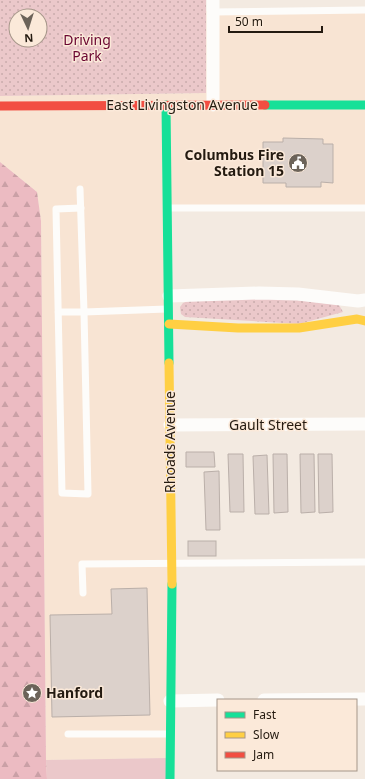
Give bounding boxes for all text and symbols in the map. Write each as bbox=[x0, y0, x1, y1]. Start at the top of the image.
north arrow bbox=[8, 8, 48, 48]
scale bar bbox=[229, 8, 322, 34]
text: 50 m bbox=[235, 13, 263, 30]
park label: Driving Park bbox=[63, 30, 111, 65]
text: N bbox=[24, 31, 34, 46]
street label: East Livingston Avenue bbox=[106, 95, 258, 114]
place label: Columbus Fire Station 15 bbox=[185, 145, 284, 180]
public building icon: Columbus Fire Station 15 bbox=[287, 152, 309, 174]
street label: Rhoads Avenue bbox=[160, 391, 179, 493]
street label: Gault Street bbox=[229, 415, 307, 434]
place icon: Hanford bbox=[21, 682, 43, 704]
place label: Hanford bbox=[46, 683, 103, 702]
legend bbox=[217, 699, 357, 771]
text: Fast bbox=[253, 706, 277, 723]
text: Slow bbox=[253, 726, 280, 743]
text: Jam bbox=[252, 746, 274, 763]

